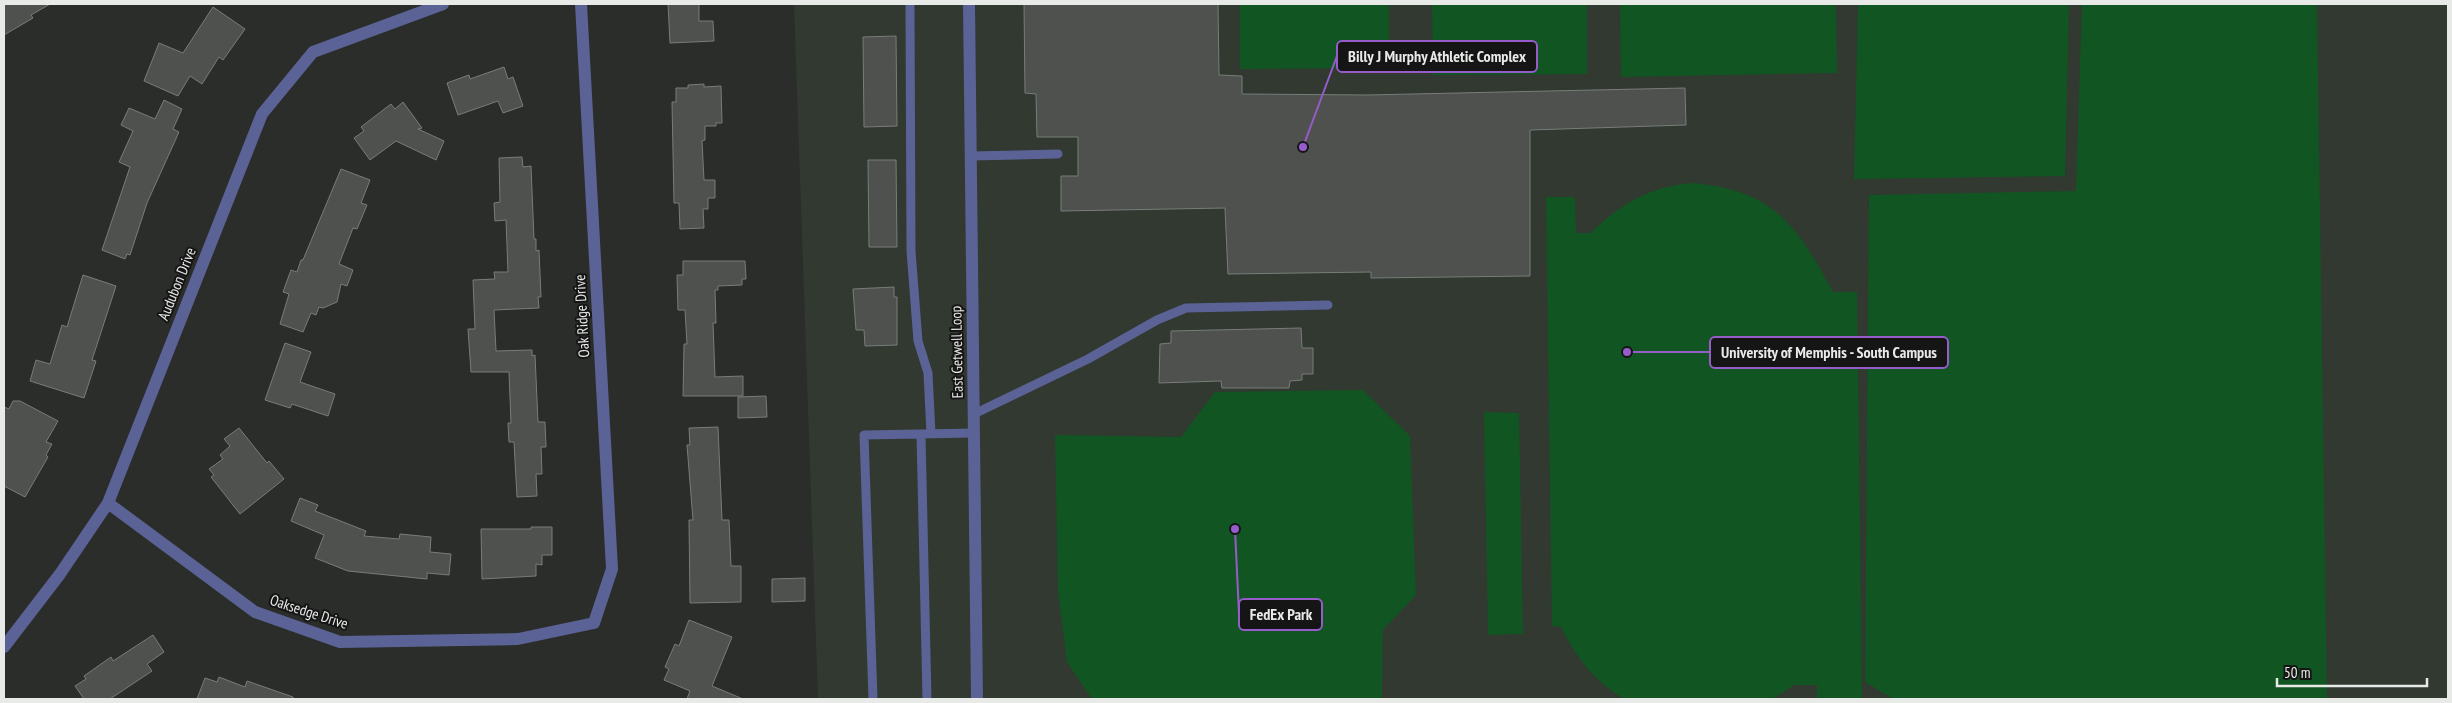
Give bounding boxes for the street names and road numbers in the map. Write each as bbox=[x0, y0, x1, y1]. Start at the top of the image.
street label: Audubon Drive bbox=[153, 245, 200, 323]
street label: Oak Ridge Drive bbox=[570, 274, 593, 358]
street label: East Getwell Loop bbox=[946, 306, 967, 398]
street label: Oaksedge Drive bbox=[268, 590, 351, 633]

